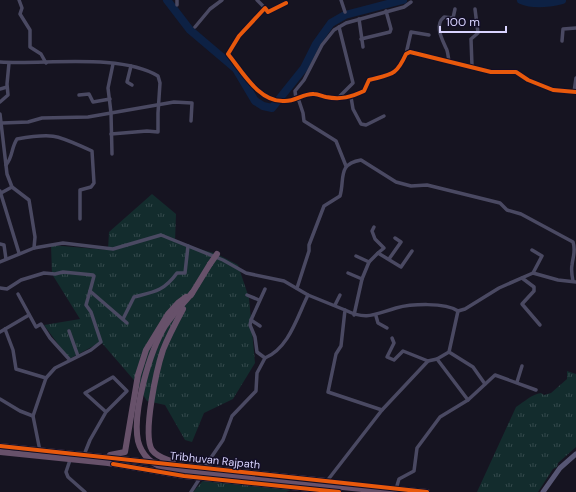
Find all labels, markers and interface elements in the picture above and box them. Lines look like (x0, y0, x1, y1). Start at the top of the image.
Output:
scale bar (440, 8, 506, 34)
text: 100 m (446, 14, 480, 30)
street label: Tribhuvan Rajpath (169, 448, 261, 472)

